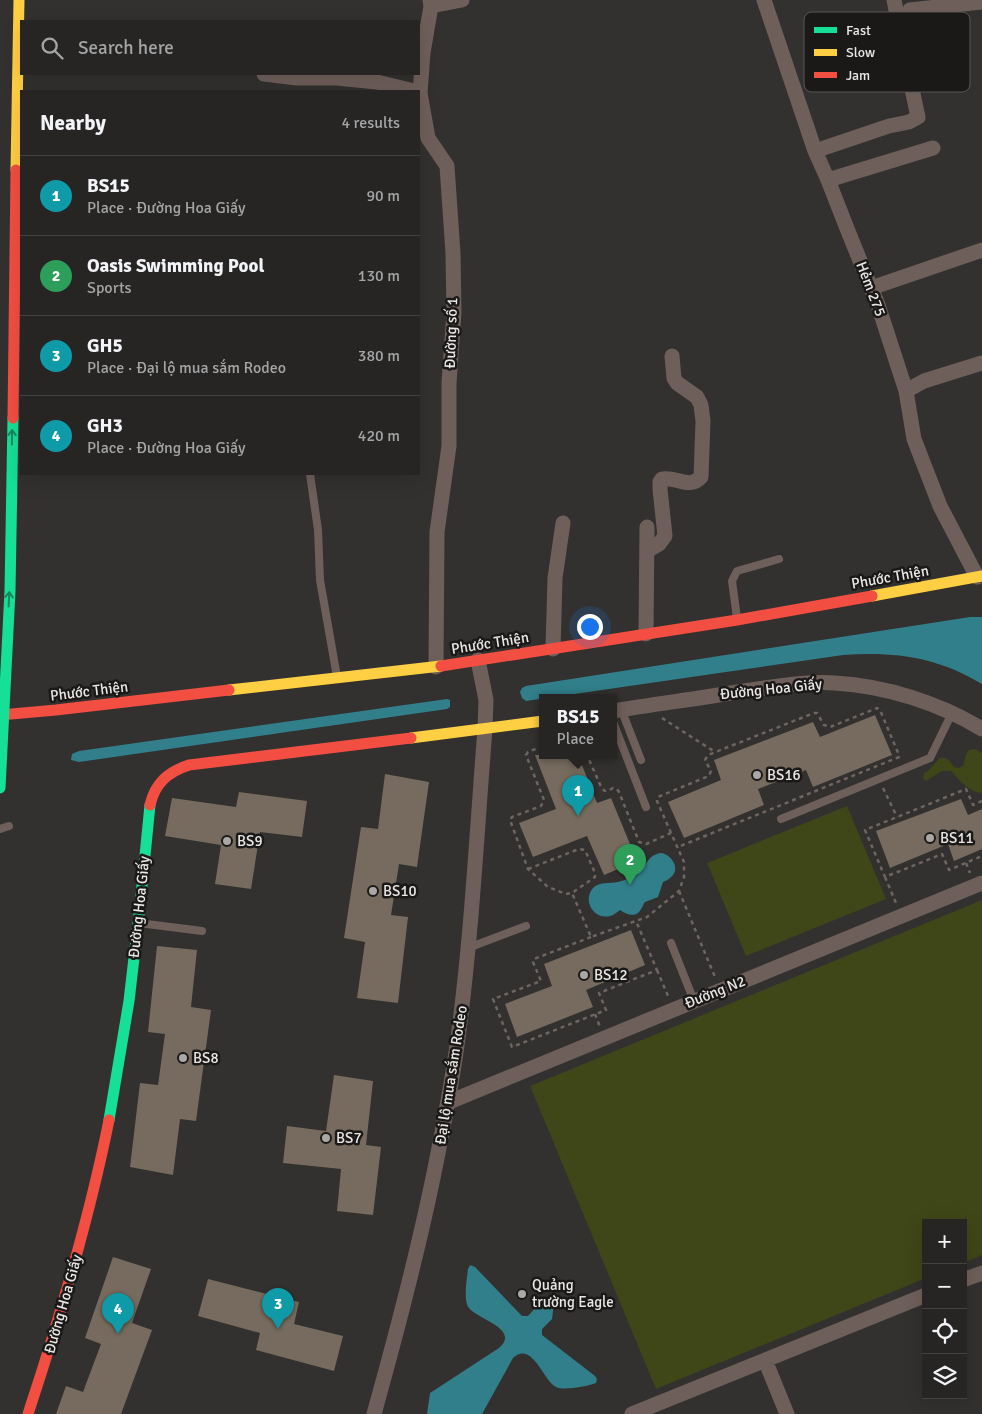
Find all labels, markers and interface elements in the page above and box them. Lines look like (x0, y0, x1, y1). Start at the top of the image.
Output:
legend (804, 12, 970, 92)
search box (20, 20, 420, 75)
text: Fast (846, 22, 871, 39)
icon: search (38, 34, 66, 62)
text: Search here (78, 36, 174, 60)
text: Slow (846, 44, 875, 61)
text: Jam (846, 67, 870, 84)
text: Nearby (40, 110, 106, 136)
text: 4 results (341, 113, 400, 133)
text: BS15 (87, 174, 130, 198)
text: 1 (52, 186, 60, 206)
text: 90 m (366, 186, 400, 206)
text: Place · Đường Hoa Giấy (87, 198, 245, 218)
text: Oasis Swimming Pool (87, 254, 264, 278)
street label: Hẻm 275 (852, 259, 890, 319)
text: 2 (52, 266, 60, 286)
text: 130 m (358, 266, 400, 286)
text: Sports (87, 278, 132, 298)
street label: Đường số 1 (441, 297, 461, 369)
text: GH5 (87, 334, 123, 358)
text: 3 (52, 346, 60, 366)
text: 380 m (358, 346, 400, 366)
text: Place · Đại lộ mua sắm Rodeo (87, 358, 286, 378)
text: GH3 (87, 414, 123, 438)
text: 4 (52, 426, 60, 446)
text: 420 m (358, 426, 400, 446)
one-way arrow (7, 429, 17, 445)
text: Place · Đường Hoa Giấy (87, 438, 245, 458)
street label: Phước Thiện (850, 561, 930, 593)
one-way arrow (5, 591, 14, 607)
your location (577, 614, 603, 640)
street label: Phước Thiện (450, 628, 530, 658)
street label: Đường Hoa Giấy (719, 675, 823, 703)
street label: Phước Thiện (49, 677, 129, 705)
popup (539, 694, 617, 759)
text: BS15 (557, 705, 599, 729)
text: Place (557, 729, 594, 749)
place label: BS16 (767, 766, 801, 784)
marker: BS16 (751, 769, 763, 781)
pin: 1 (562, 775, 594, 816)
place label: BS11 (940, 829, 974, 847)
place label: BS9 (237, 832, 263, 850)
marker: BS11 (924, 832, 936, 844)
marker: BS9 (221, 835, 233, 847)
pin: 2 (614, 844, 646, 885)
street label: Đường Hoa Giấy (125, 855, 153, 959)
place label: BS10 (383, 882, 417, 900)
marker: BS10 (367, 885, 379, 897)
place label: BS12 (594, 966, 628, 984)
marker: BS12 (578, 969, 590, 981)
street label: Đường N2 (682, 972, 748, 1012)
street label: Đại lộ mua sắm Rodeo (430, 1004, 471, 1146)
place label: BS8 (193, 1049, 219, 1067)
marker: BS8 (177, 1052, 189, 1064)
place label: BS7 (336, 1129, 362, 1147)
marker: BS7 (320, 1132, 332, 1144)
map controls (922, 1219, 967, 1399)
button: + (922, 1219, 967, 1264)
street label: Đường Hoa Giấy (40, 1252, 86, 1356)
button: − (922, 1264, 967, 1309)
place label: Quảng trường Eagle (532, 1276, 614, 1311)
pin: 3 (262, 1288, 294, 1329)
marker: Quảng trường Eagle (516, 1288, 528, 1300)
pin: 4 (102, 1293, 134, 1334)
button: locate (922, 1309, 967, 1354)
button: layers (922, 1354, 967, 1399)

